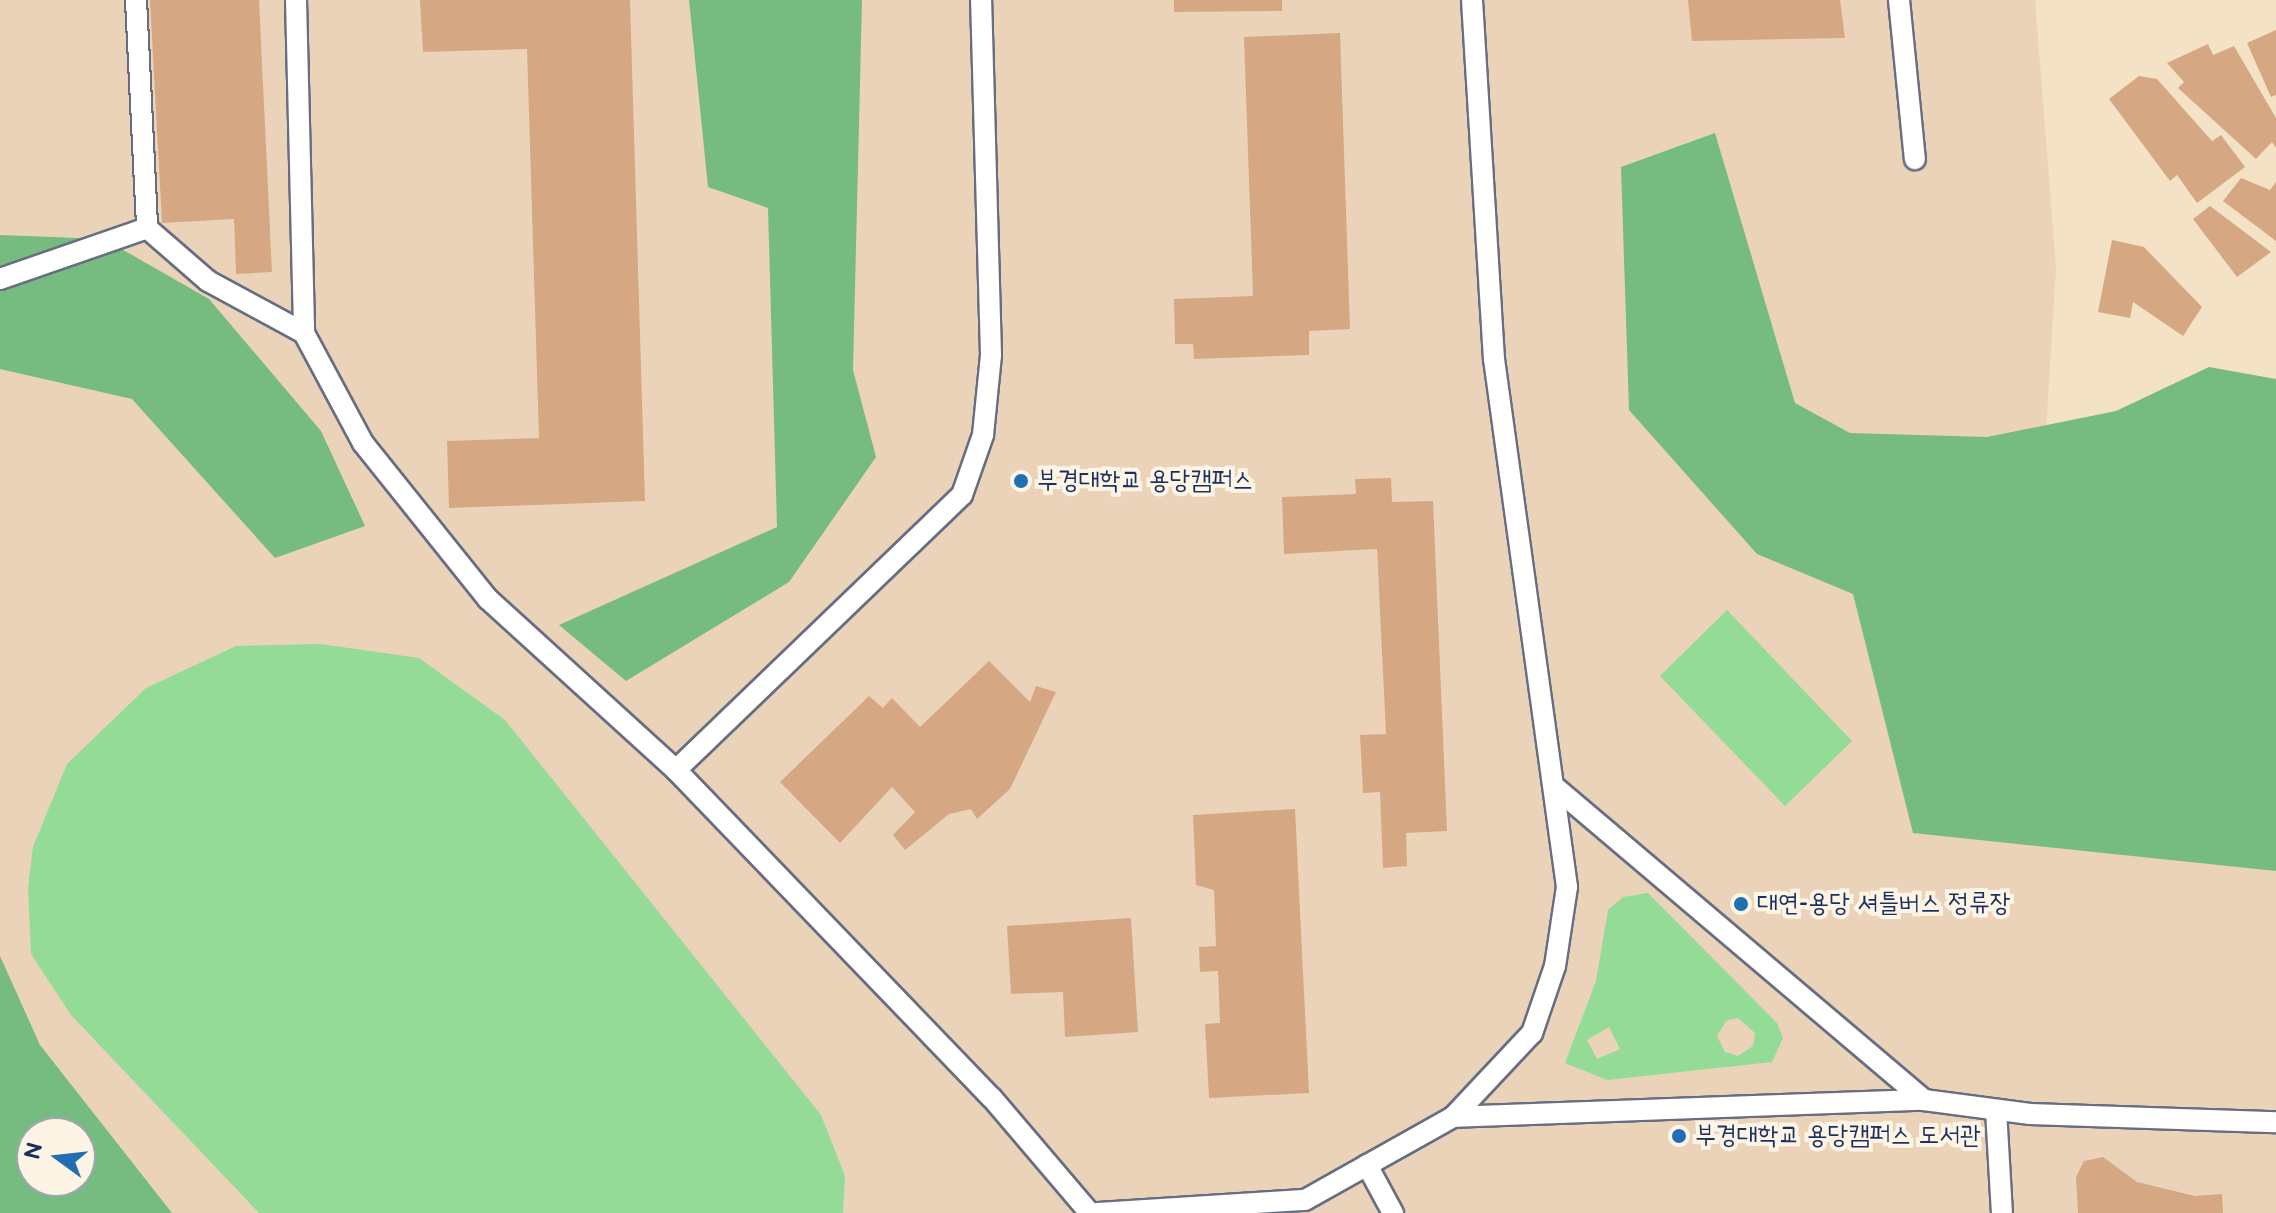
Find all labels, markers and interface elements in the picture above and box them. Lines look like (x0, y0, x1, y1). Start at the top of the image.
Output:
place label: 부경대학교 용당캠퍼스 (1037, 465, 1253, 497)
marker: 부경대학교 용당캠퍼스 (1012, 472, 1030, 490)
place label: 대연-용당 셔틀버스 정류장 (1757, 888, 2011, 920)
marker: 대연-용당 셔틀버스 정류장 (1732, 895, 1750, 913)
north arrow (16, 1117, 96, 1197)
place label: 부경대학교 용당캠퍼스 도서관 (1695, 1120, 1981, 1152)
marker: 부경대학교 용당캠퍼스 도서관 (1670, 1127, 1688, 1145)
text: N (19, 1140, 49, 1163)

